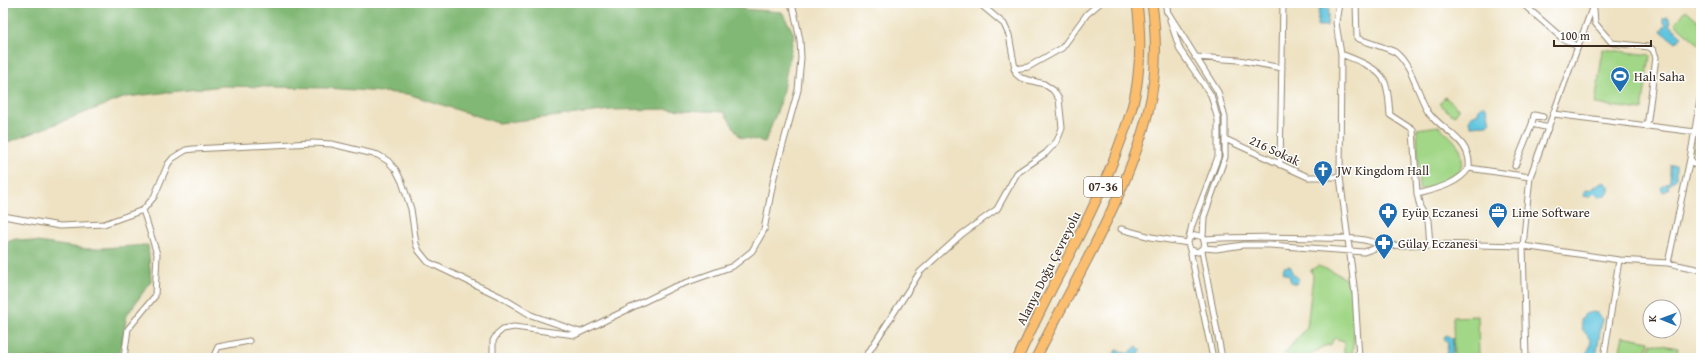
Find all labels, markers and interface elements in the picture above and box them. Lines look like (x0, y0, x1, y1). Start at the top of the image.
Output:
scale bar (1554, 22, 1651, 48)
text: 100 m (1560, 27, 1590, 44)
sports icon: Halı Saha (1609, 65, 1631, 93)
place label: Halı Saha (1634, 67, 1686, 86)
street label: 216 Sokak (1246, 130, 1304, 171)
church icon: JW Kingdom Hall (1312, 159, 1334, 187)
place label: JW Kingdom Hall (1335, 161, 1430, 180)
road number: 07-36 (1084, 177, 1122, 197)
pharmacy icon: Eyüp Eczanesi (1377, 201, 1399, 229)
office icon: Lime Software (1487, 201, 1509, 229)
place label: Eyüp Eczanesi (1402, 203, 1479, 222)
place label: Lime Software (1512, 203, 1590, 222)
street label: Alanya Doğu Çevreyolu (1011, 208, 1085, 328)
pharmacy icon: Gülay Eczanesi (1373, 232, 1395, 260)
place label: Gülay Eczanesi (1398, 234, 1479, 253)
north arrow (1642, 299, 1682, 339)
text: K (1644, 315, 1660, 322)

